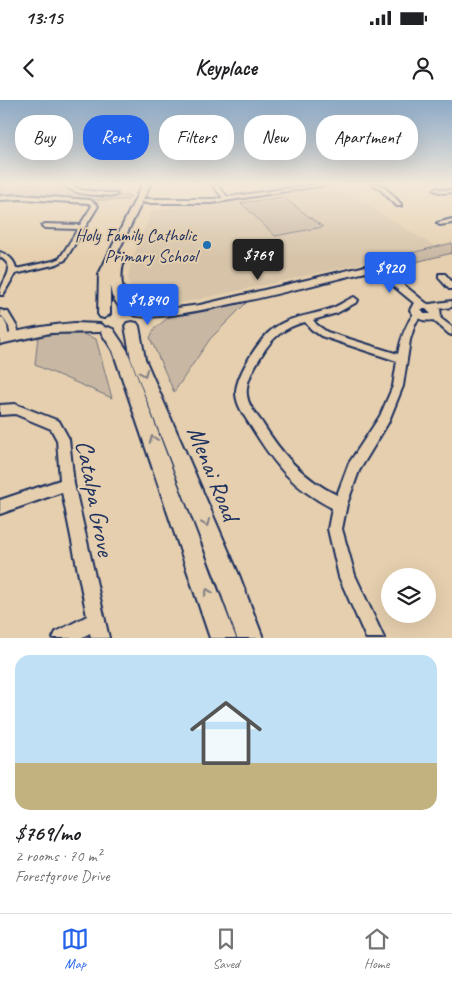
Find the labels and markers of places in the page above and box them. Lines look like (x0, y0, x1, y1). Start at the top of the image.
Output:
place label: Holy Family Catholic Primary School (75, 224, 200, 267)
pin: $769 (228, 238, 288, 281)
marker: Holy Family Catholic Primary School (201, 239, 213, 251)
pin: $920 (360, 252, 420, 294)
pin: $1,840 (107, 284, 189, 326)

